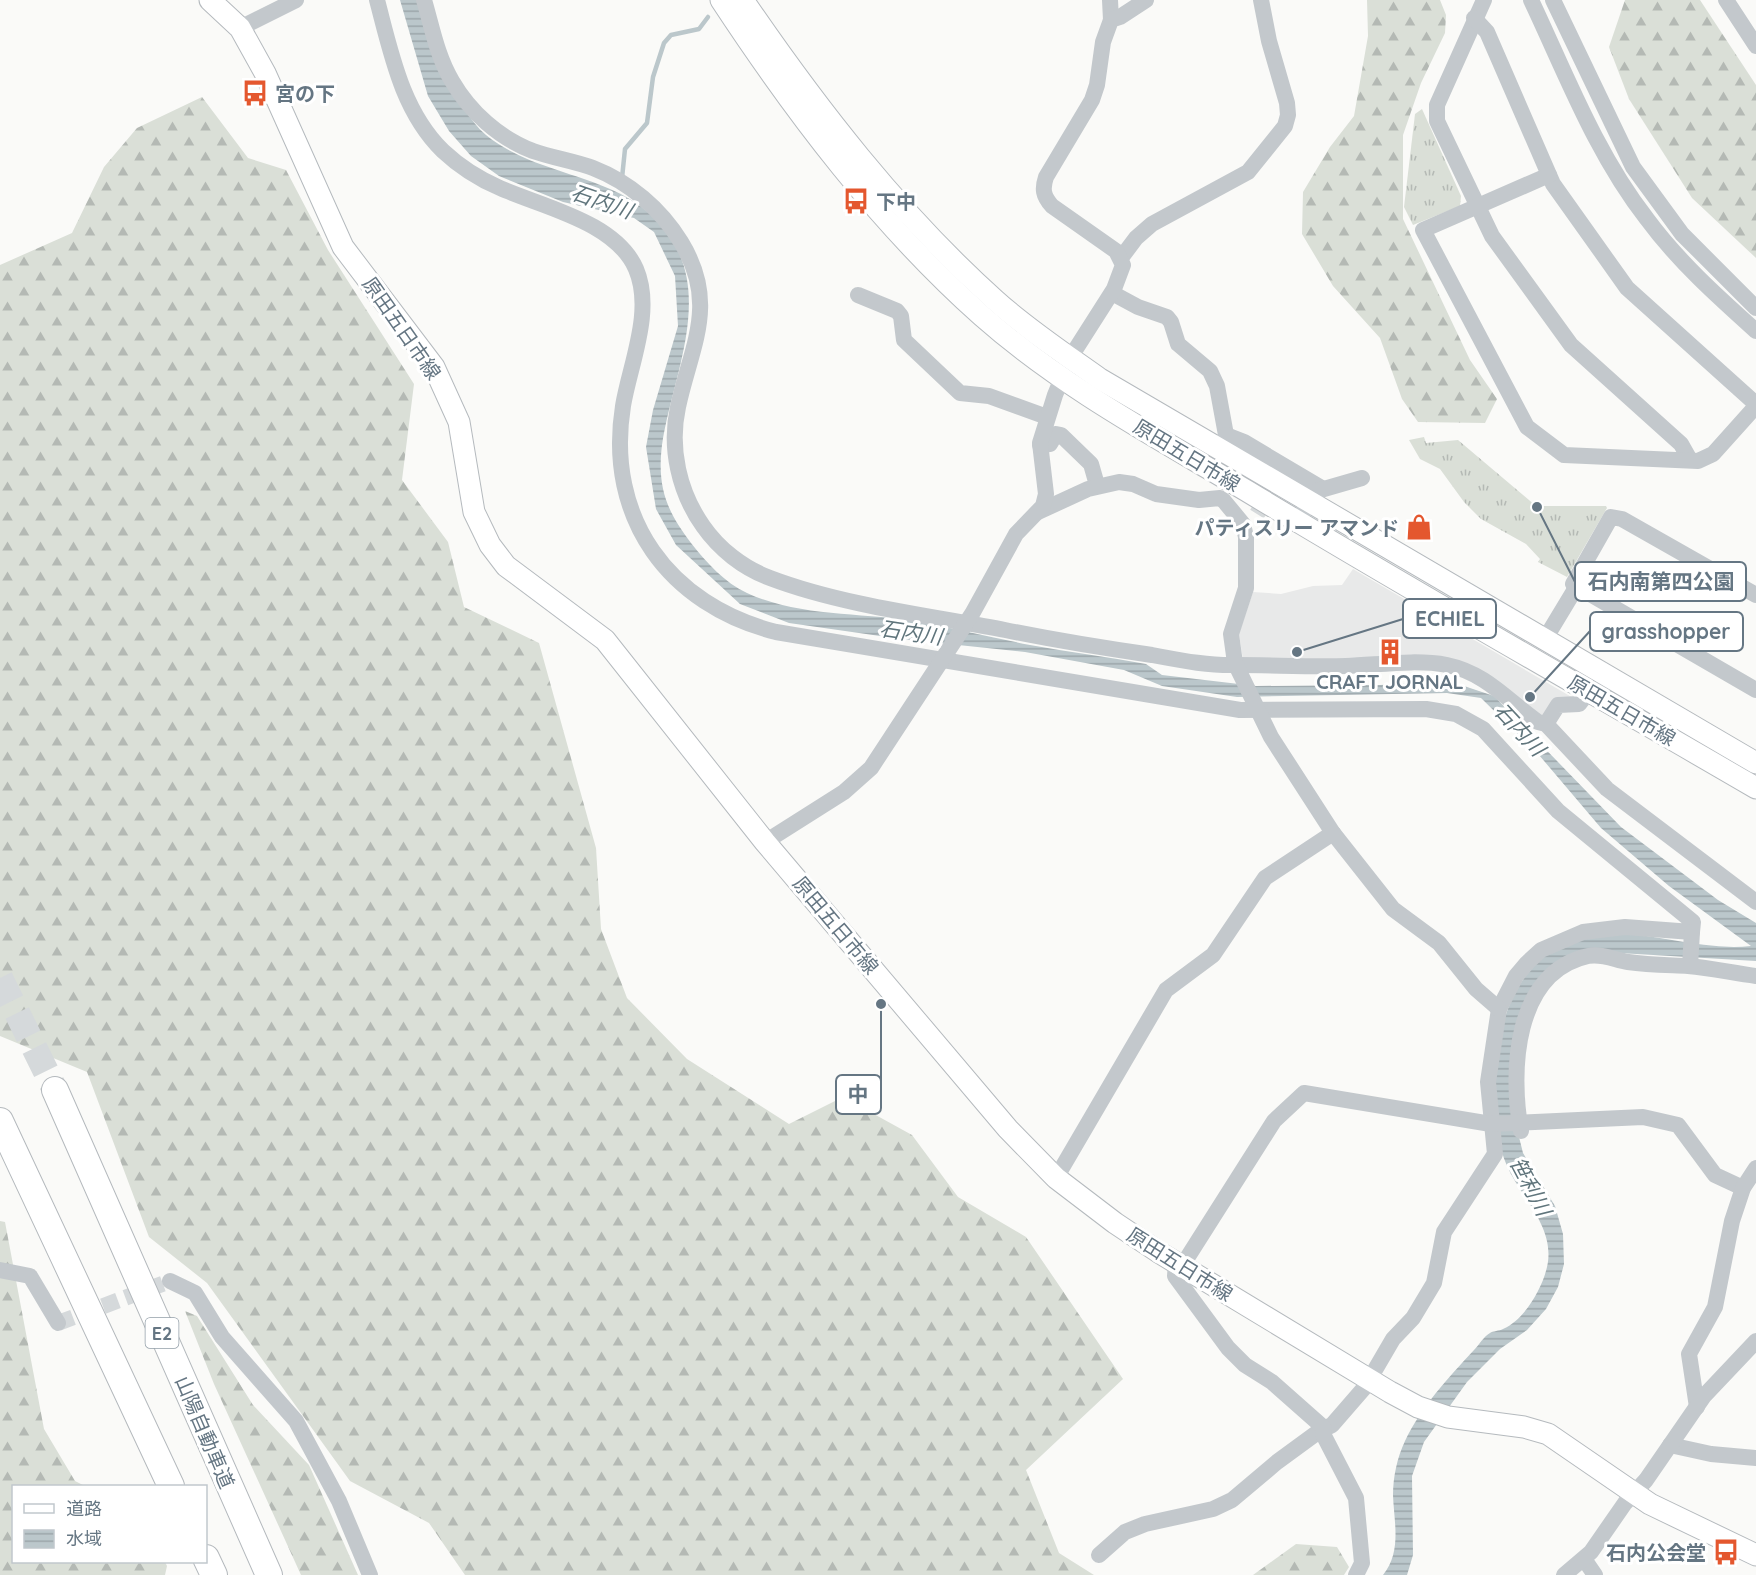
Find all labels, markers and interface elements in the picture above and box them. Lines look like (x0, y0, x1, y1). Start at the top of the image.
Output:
bus stop icon: 宮の下 (240, 78, 270, 108)
place label: 宮の下 (275, 81, 335, 106)
water label: 石内川 (568, 178, 638, 224)
bus stop icon: 下中 (841, 186, 871, 216)
place label: 下中 (876, 189, 916, 214)
street label: 原田五日市線 (357, 272, 447, 384)
street label: 原田五日市線 (1129, 413, 1245, 497)
shop icon: パティスリー アマンド (1404, 512, 1434, 542)
place label: パティスリー アマンド (1195, 515, 1399, 540)
callout: 石内南第四公園 (1575, 562, 1746, 601)
text: 石内南第四公園 (1588, 568, 1735, 594)
callout: ECHIEL (1403, 599, 1496, 638)
text: ECHIEL (1415, 605, 1485, 631)
callout: grasshopper (1590, 612, 1743, 651)
water label: 石内川 (878, 615, 946, 650)
text: grasshopper (1602, 618, 1730, 644)
building icon: CRAFT JORNAL (1375, 637, 1405, 667)
place label: CRAFT JORNAL (1316, 669, 1464, 694)
street label: 原田五日市線 (1564, 669, 1680, 751)
water label: 石内川 (1489, 697, 1552, 762)
street label: 原田五日市線 (788, 871, 884, 979)
callout: 中 (836, 1075, 881, 1114)
text: 中 (848, 1081, 869, 1107)
water label: 笹利川 (1505, 1152, 1558, 1222)
street label: 原田五日市線 (1122, 1222, 1238, 1306)
road number: E2 (146, 1318, 178, 1348)
street label: 山陽自動車道 (170, 1372, 240, 1492)
legend (12, 1485, 207, 1563)
text: 道路 (66, 1497, 102, 1520)
text: 水域 (66, 1527, 102, 1550)
bus stop icon: 石内公会堂 (1711, 1537, 1741, 1567)
place label: 石内公会堂 (1606, 1540, 1706, 1565)

